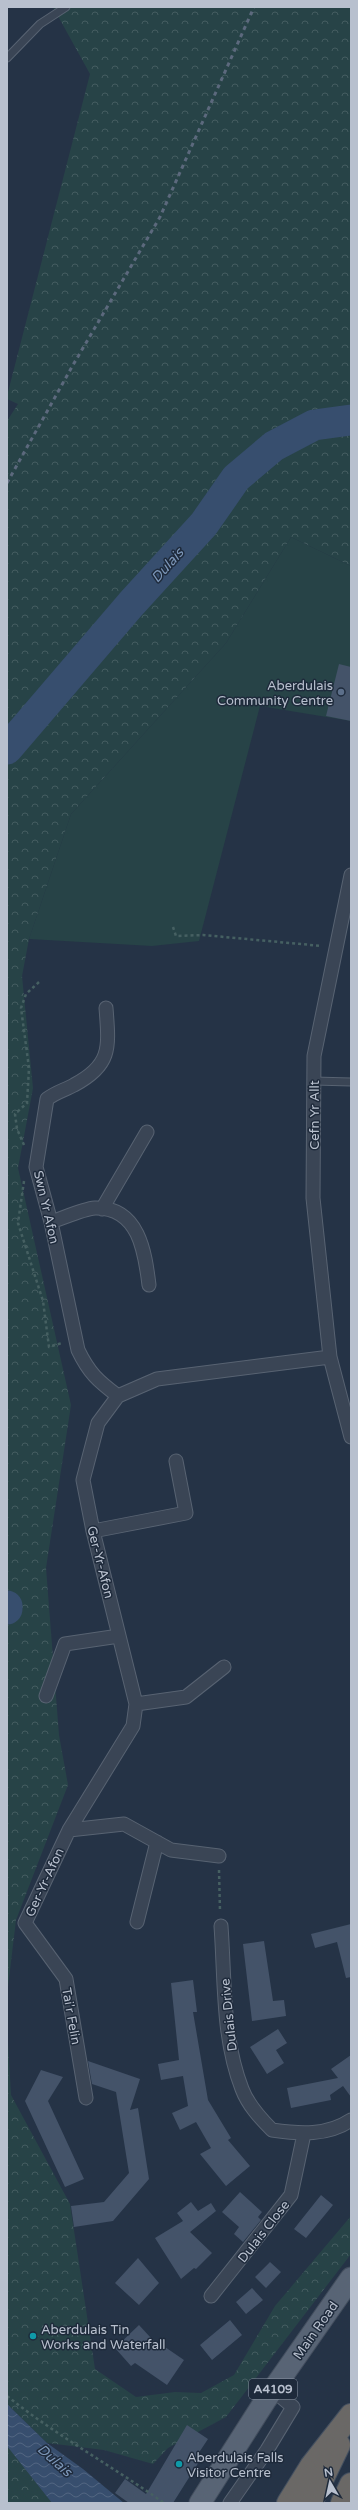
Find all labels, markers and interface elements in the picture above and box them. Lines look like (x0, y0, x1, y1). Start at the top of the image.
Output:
water label: Dulais (148, 544, 188, 586)
place label: Aberdulais Community Centre (217, 678, 333, 709)
marker: Aberdulais Community Centre (336, 687, 346, 697)
street label: Cefn Yr Allt (307, 1080, 323, 1150)
street label: Swn Yr Afon (30, 1169, 62, 1245)
street label: Ger-Yr-Afon (83, 1524, 117, 1600)
street label: Ger-Yr-Afon (22, 1846, 68, 1919)
street label: Dulais Drive (217, 1978, 241, 2052)
street label: Tai'r Felin (58, 1986, 84, 2046)
street label: Dulais Close (234, 2197, 293, 2266)
street label: Main Road (290, 2299, 342, 2363)
place label: Aberdulais Tin Works and Waterfall (41, 2322, 165, 2353)
marker: Aberdulais Tin Works and Waterfall (28, 2331, 38, 2341)
road number: A4109 (249, 2379, 297, 2399)
water label: Dulais (34, 2441, 76, 2481)
place label: Aberdulais Falls Visitor Centre (187, 2450, 283, 2481)
marker: Aberdulais Falls Visitor Centre (174, 2459, 184, 2469)
north arrow (310, 2462, 350, 2502)
text: N (323, 2466, 334, 2480)

